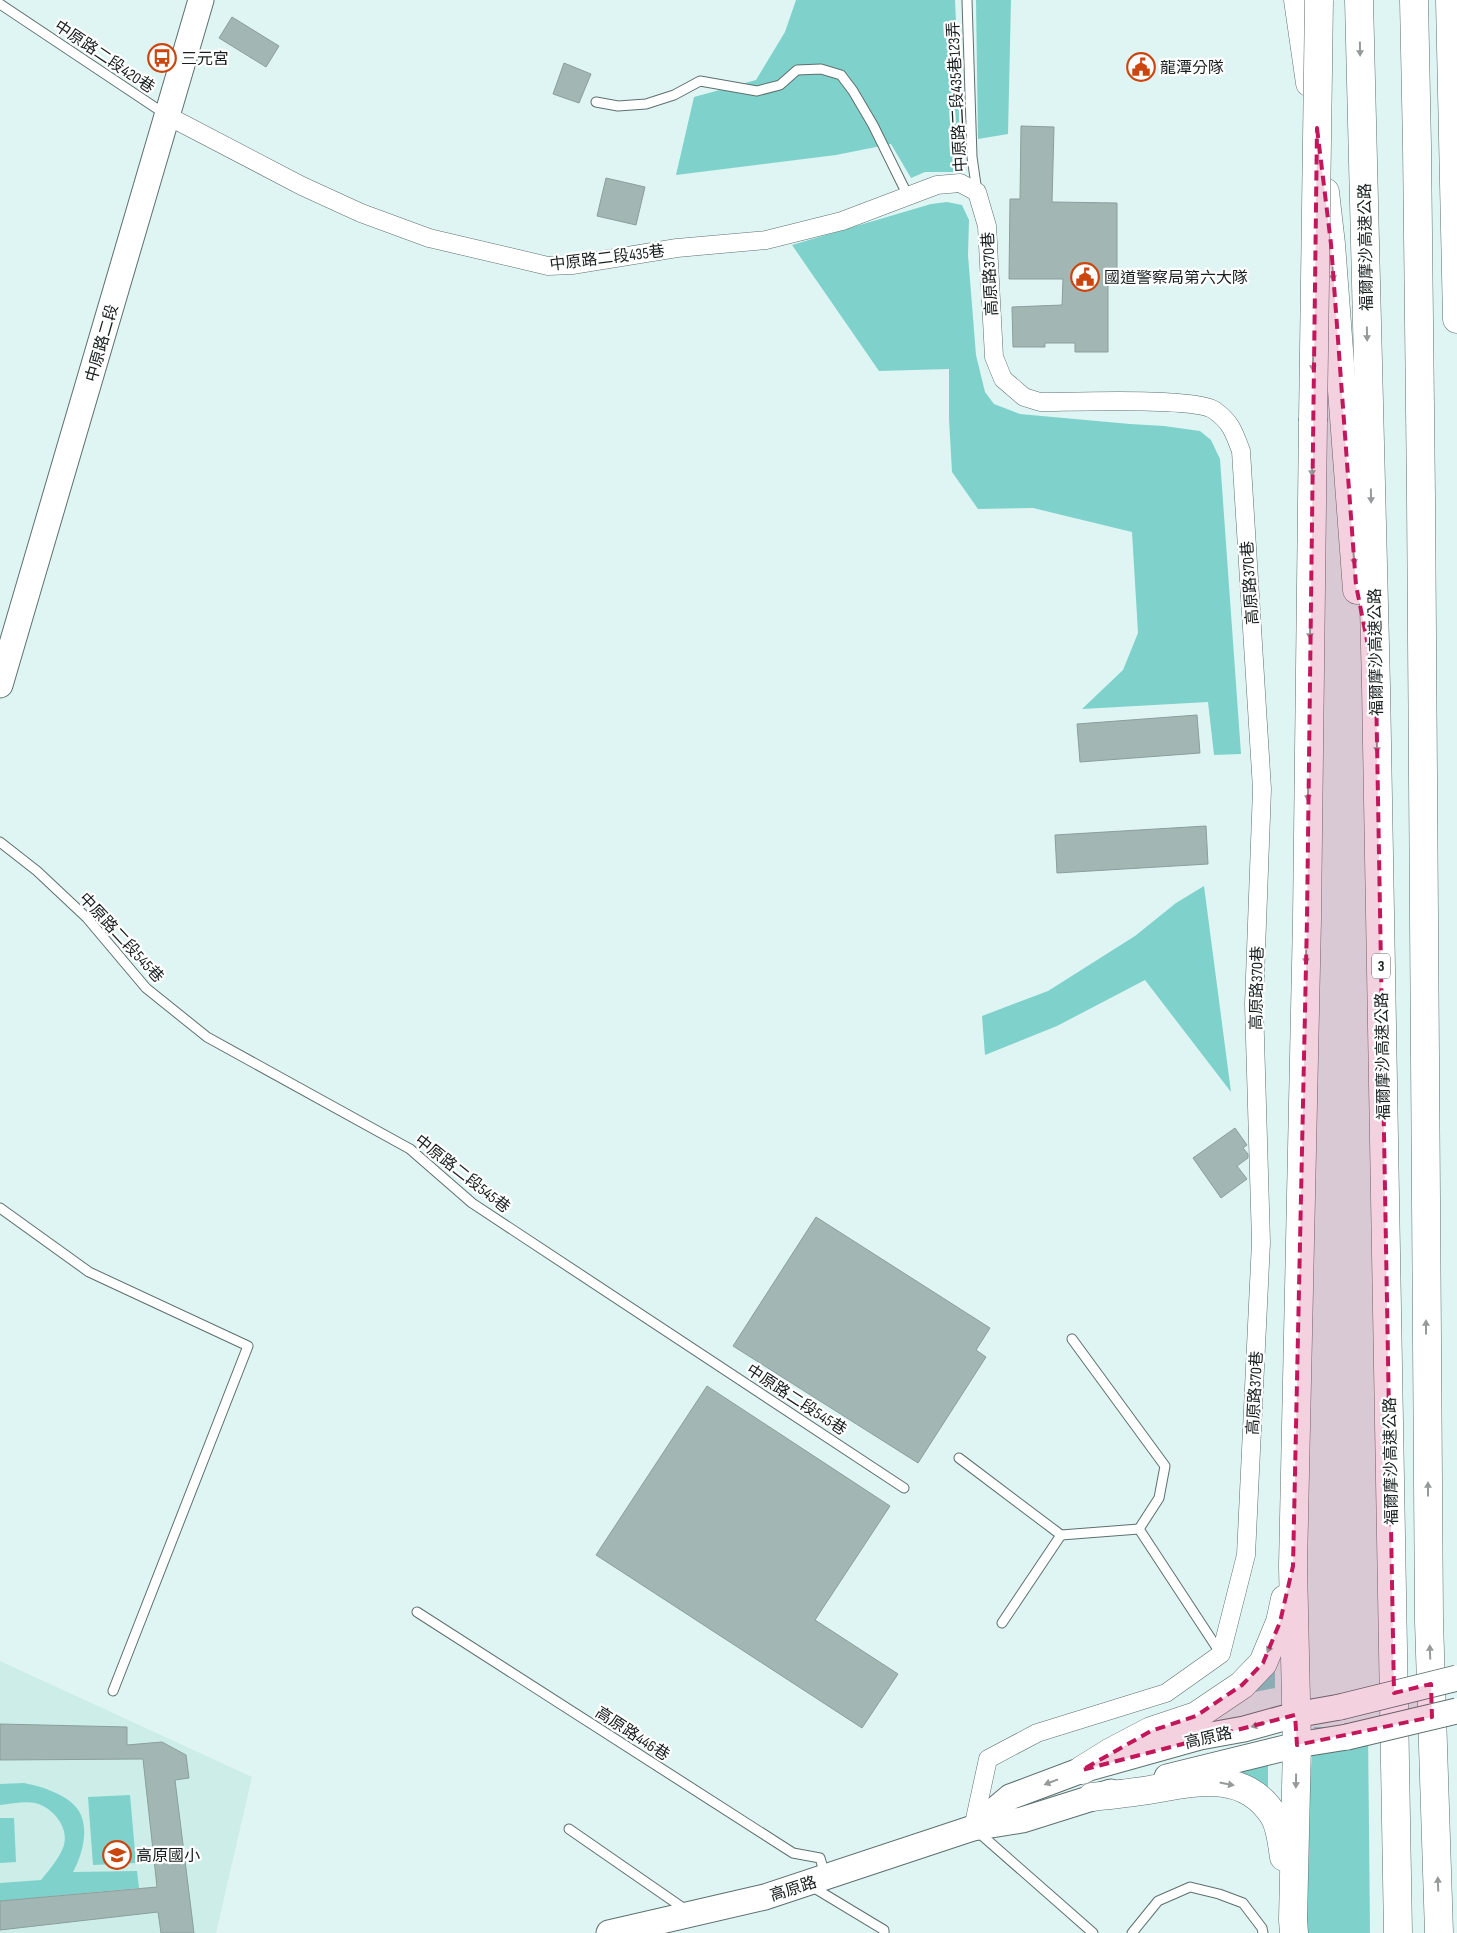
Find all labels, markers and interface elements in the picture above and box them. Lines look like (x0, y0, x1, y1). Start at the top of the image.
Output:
street label: 中原路二段420巷 (51, 17, 158, 98)
street label: 中原路二段435巷123弄 (944, 21, 971, 173)
one-way arrow (1356, 41, 1364, 57)
bus stop icon: 三元宮 (147, 43, 177, 73)
place label: 三元宮 (181, 50, 229, 69)
public building icon: 龍潭分隊 (1126, 52, 1156, 82)
place label: 龍潭分隊 (1160, 59, 1224, 78)
street label: 福爾摩沙高速公路 (1356, 183, 1377, 311)
street label: 高原路370巷 (979, 231, 1002, 316)
street label: 中原路二段435巷 (549, 242, 666, 275)
public building icon: 國道警察局第六大隊 (1070, 262, 1100, 292)
one-way arrow (1330, 266, 1338, 282)
place label: 國道警察局第六大隊 (1104, 269, 1248, 288)
street label: 中原路二段 (82, 302, 123, 384)
one-way arrow (1363, 326, 1371, 342)
one-way arrow (1309, 356, 1317, 372)
one-way arrow (1308, 462, 1316, 478)
one-way arrow (1367, 488, 1375, 504)
street label: 高原路370巷 (1238, 540, 1263, 626)
one-way arrow (1350, 550, 1358, 566)
street label: 福爾摩沙高速公路 (1366, 588, 1387, 716)
one-way arrow (1306, 624, 1314, 640)
one-way arrow (1373, 738, 1381, 754)
one-way arrow (1304, 787, 1312, 803)
street label: 中原路二段545巷 (75, 889, 167, 987)
street label: 高原路370巷 (1247, 946, 1268, 1030)
one-way arrow (1302, 949, 1310, 965)
road number: 3 (1372, 954, 1390, 978)
street label: 福爾摩沙高速公路 (1373, 992, 1394, 1120)
street label: 中原路二段545巷 (411, 1131, 513, 1217)
one-way arrow (1422, 1319, 1430, 1335)
street label: 高原路370巷 (1244, 1351, 1267, 1436)
street label: 中原路二段545巷 (743, 1361, 850, 1440)
street label: 福爾摩沙高速公路 (1381, 1397, 1402, 1525)
one-way arrow (1424, 1481, 1432, 1497)
one-way arrow (1265, 1639, 1273, 1653)
one-way arrow (1425, 1644, 1433, 1660)
street label: 高原路446巷 (592, 1703, 673, 1765)
one-way arrow (1251, 1721, 1266, 1729)
street label: 高原路 (1183, 1724, 1234, 1753)
one-way arrow (1292, 1773, 1300, 1789)
one-way arrow (1044, 1779, 1059, 1786)
one-way arrow (1219, 1780, 1235, 1788)
school or university icon: 高原國小 (102, 1840, 132, 1870)
place label: 高原國小 (136, 1847, 200, 1866)
street label: 高原路 (768, 1873, 819, 1906)
one-way arrow (1433, 1876, 1441, 1892)

